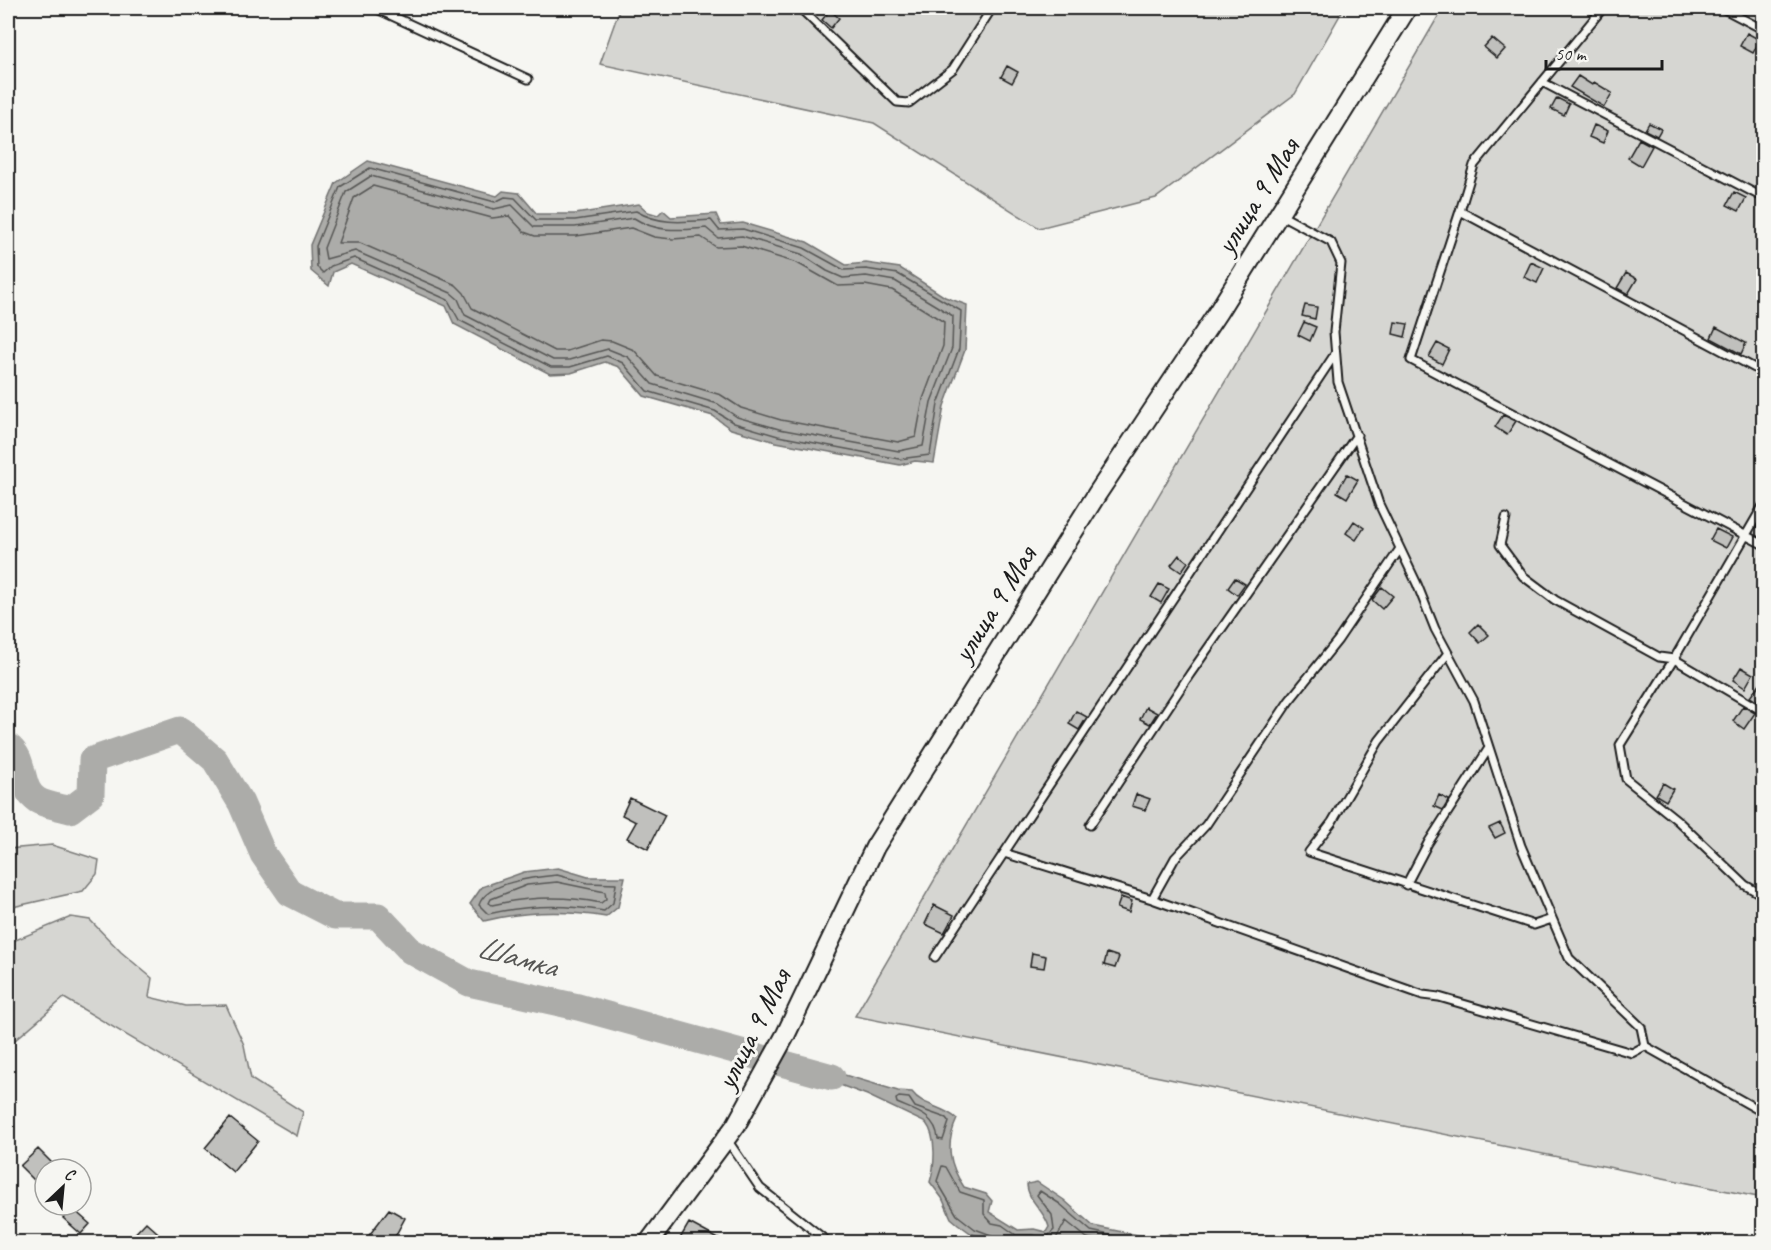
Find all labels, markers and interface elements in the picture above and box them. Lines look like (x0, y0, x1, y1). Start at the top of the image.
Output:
scale bar (1546, 33, 1662, 71)
text: 50 m (1555, 43, 1588, 65)
street label: улица 9 Мая (1205, 129, 1309, 263)
street label: улица 9 Мая (942, 537, 1046, 671)
water label: Шамка (472, 926, 564, 988)
street label: улица 9 Мая (706, 960, 801, 1097)
north arrow (33, 1157, 93, 1217)
text: С (61, 1164, 79, 1186)

